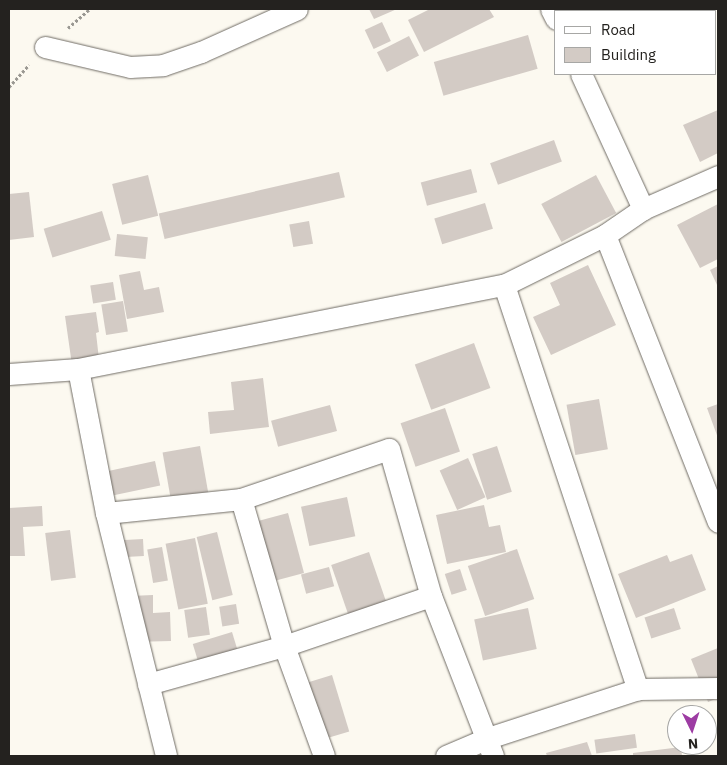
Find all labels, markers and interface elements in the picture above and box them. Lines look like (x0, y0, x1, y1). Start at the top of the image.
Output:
legend (554, 10, 717, 75)
text: Road (601, 20, 636, 39)
text: Building (601, 45, 656, 64)
north arrow (667, 705, 717, 755)
text: N (687, 735, 699, 753)

